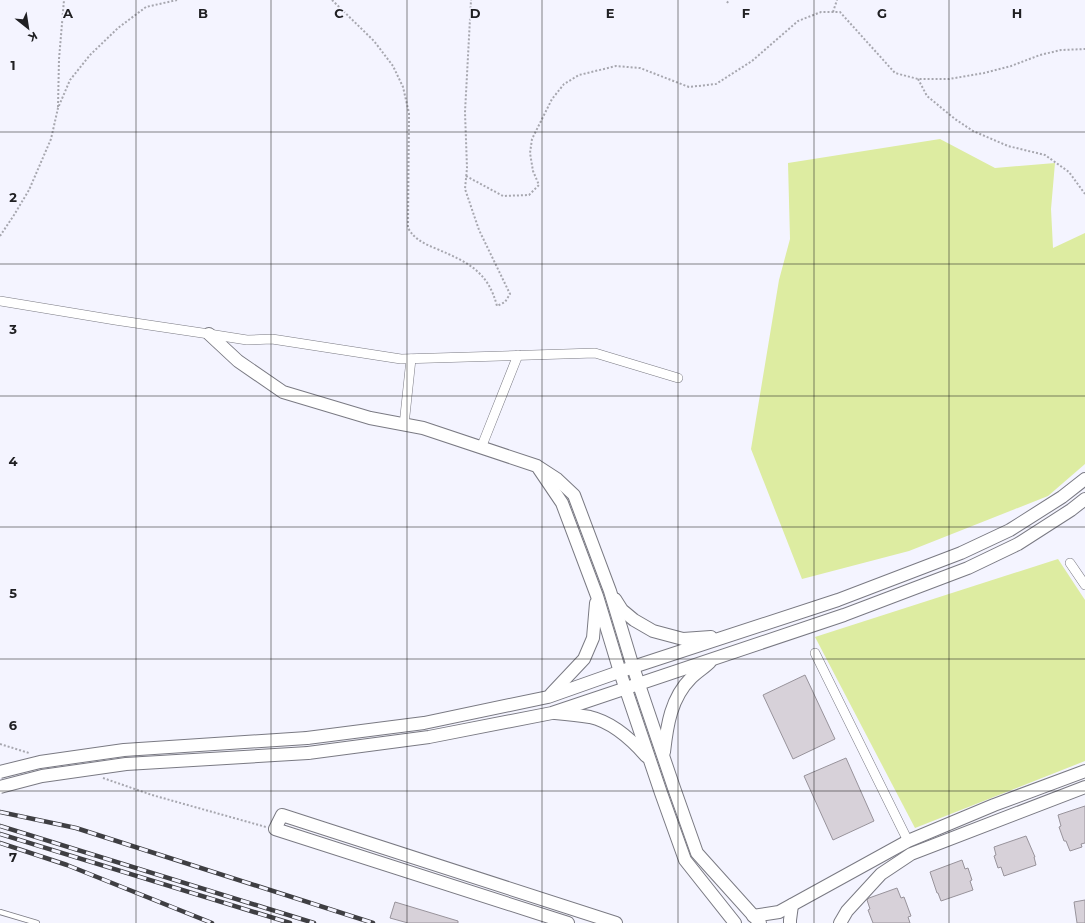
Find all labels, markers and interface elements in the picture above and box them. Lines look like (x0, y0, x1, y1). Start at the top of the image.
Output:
text: A (62, 5, 74, 21)
text: B (198, 5, 208, 21)
text: C (334, 5, 344, 21)
text: D (470, 5, 481, 21)
text: E (606, 5, 615, 21)
text: F (742, 5, 750, 21)
text: G (877, 5, 887, 21)
text: H (1012, 5, 1022, 21)
north arrow (8, 8, 48, 48)
text: K (25, 29, 40, 45)
text: 1 (10, 57, 16, 73)
text: 2 (9, 189, 17, 205)
text: 3 (8, 321, 17, 337)
text: 4 (9, 453, 18, 469)
text: 5 (9, 585, 17, 601)
text: 6 (9, 717, 18, 733)
text: 7 (9, 849, 17, 865)

